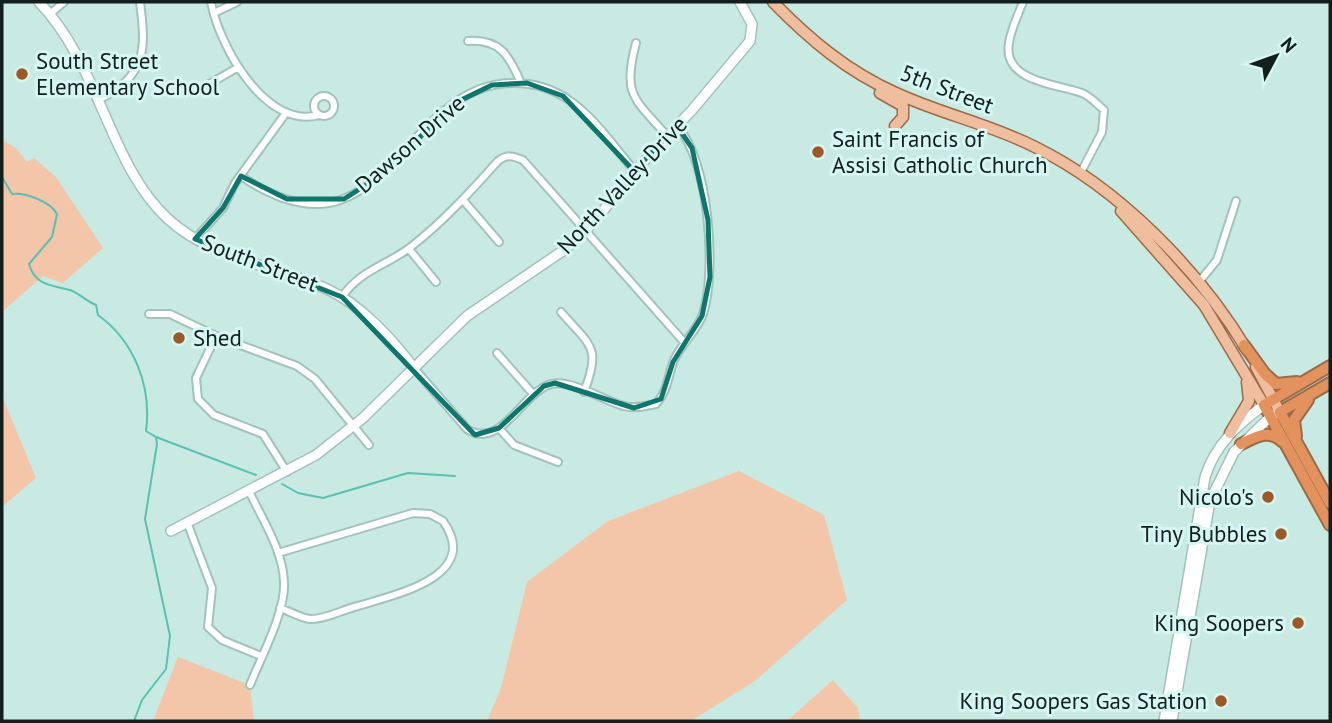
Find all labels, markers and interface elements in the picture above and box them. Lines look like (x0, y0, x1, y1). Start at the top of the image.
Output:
north arrow (1241, 21, 1311, 91)
text: N (1276, 32, 1302, 57)
place label: South Street Elementary School (36, 46, 220, 101)
street label: 5th Street (896, 57, 998, 120)
marker: South Street Elementary School (14, 66, 30, 82)
street label: Dawson Drive (349, 88, 470, 199)
street label: North Valley Drive (550, 110, 693, 260)
place label: Saint Francis of Assisi Catholic Church (832, 124, 1048, 179)
marker: Saint Francis of Assisi Catholic Church (810, 144, 826, 160)
street label: South Street (198, 227, 323, 298)
place label: Shed (193, 323, 242, 352)
marker: Shed (171, 330, 187, 346)
place label: Nicolo's (1179, 482, 1254, 511)
marker: Nicolo's (1260, 489, 1276, 505)
place label: Tiny Bubbles (1141, 519, 1267, 548)
marker: Tiny Bubbles (1273, 526, 1289, 542)
place label: King Soopers (1154, 608, 1284, 637)
marker: King Soopers (1290, 615, 1306, 631)
place label: King Soopers Gas Station (959, 686, 1207, 715)
marker: King Soopers Gas Station (1213, 693, 1229, 709)

